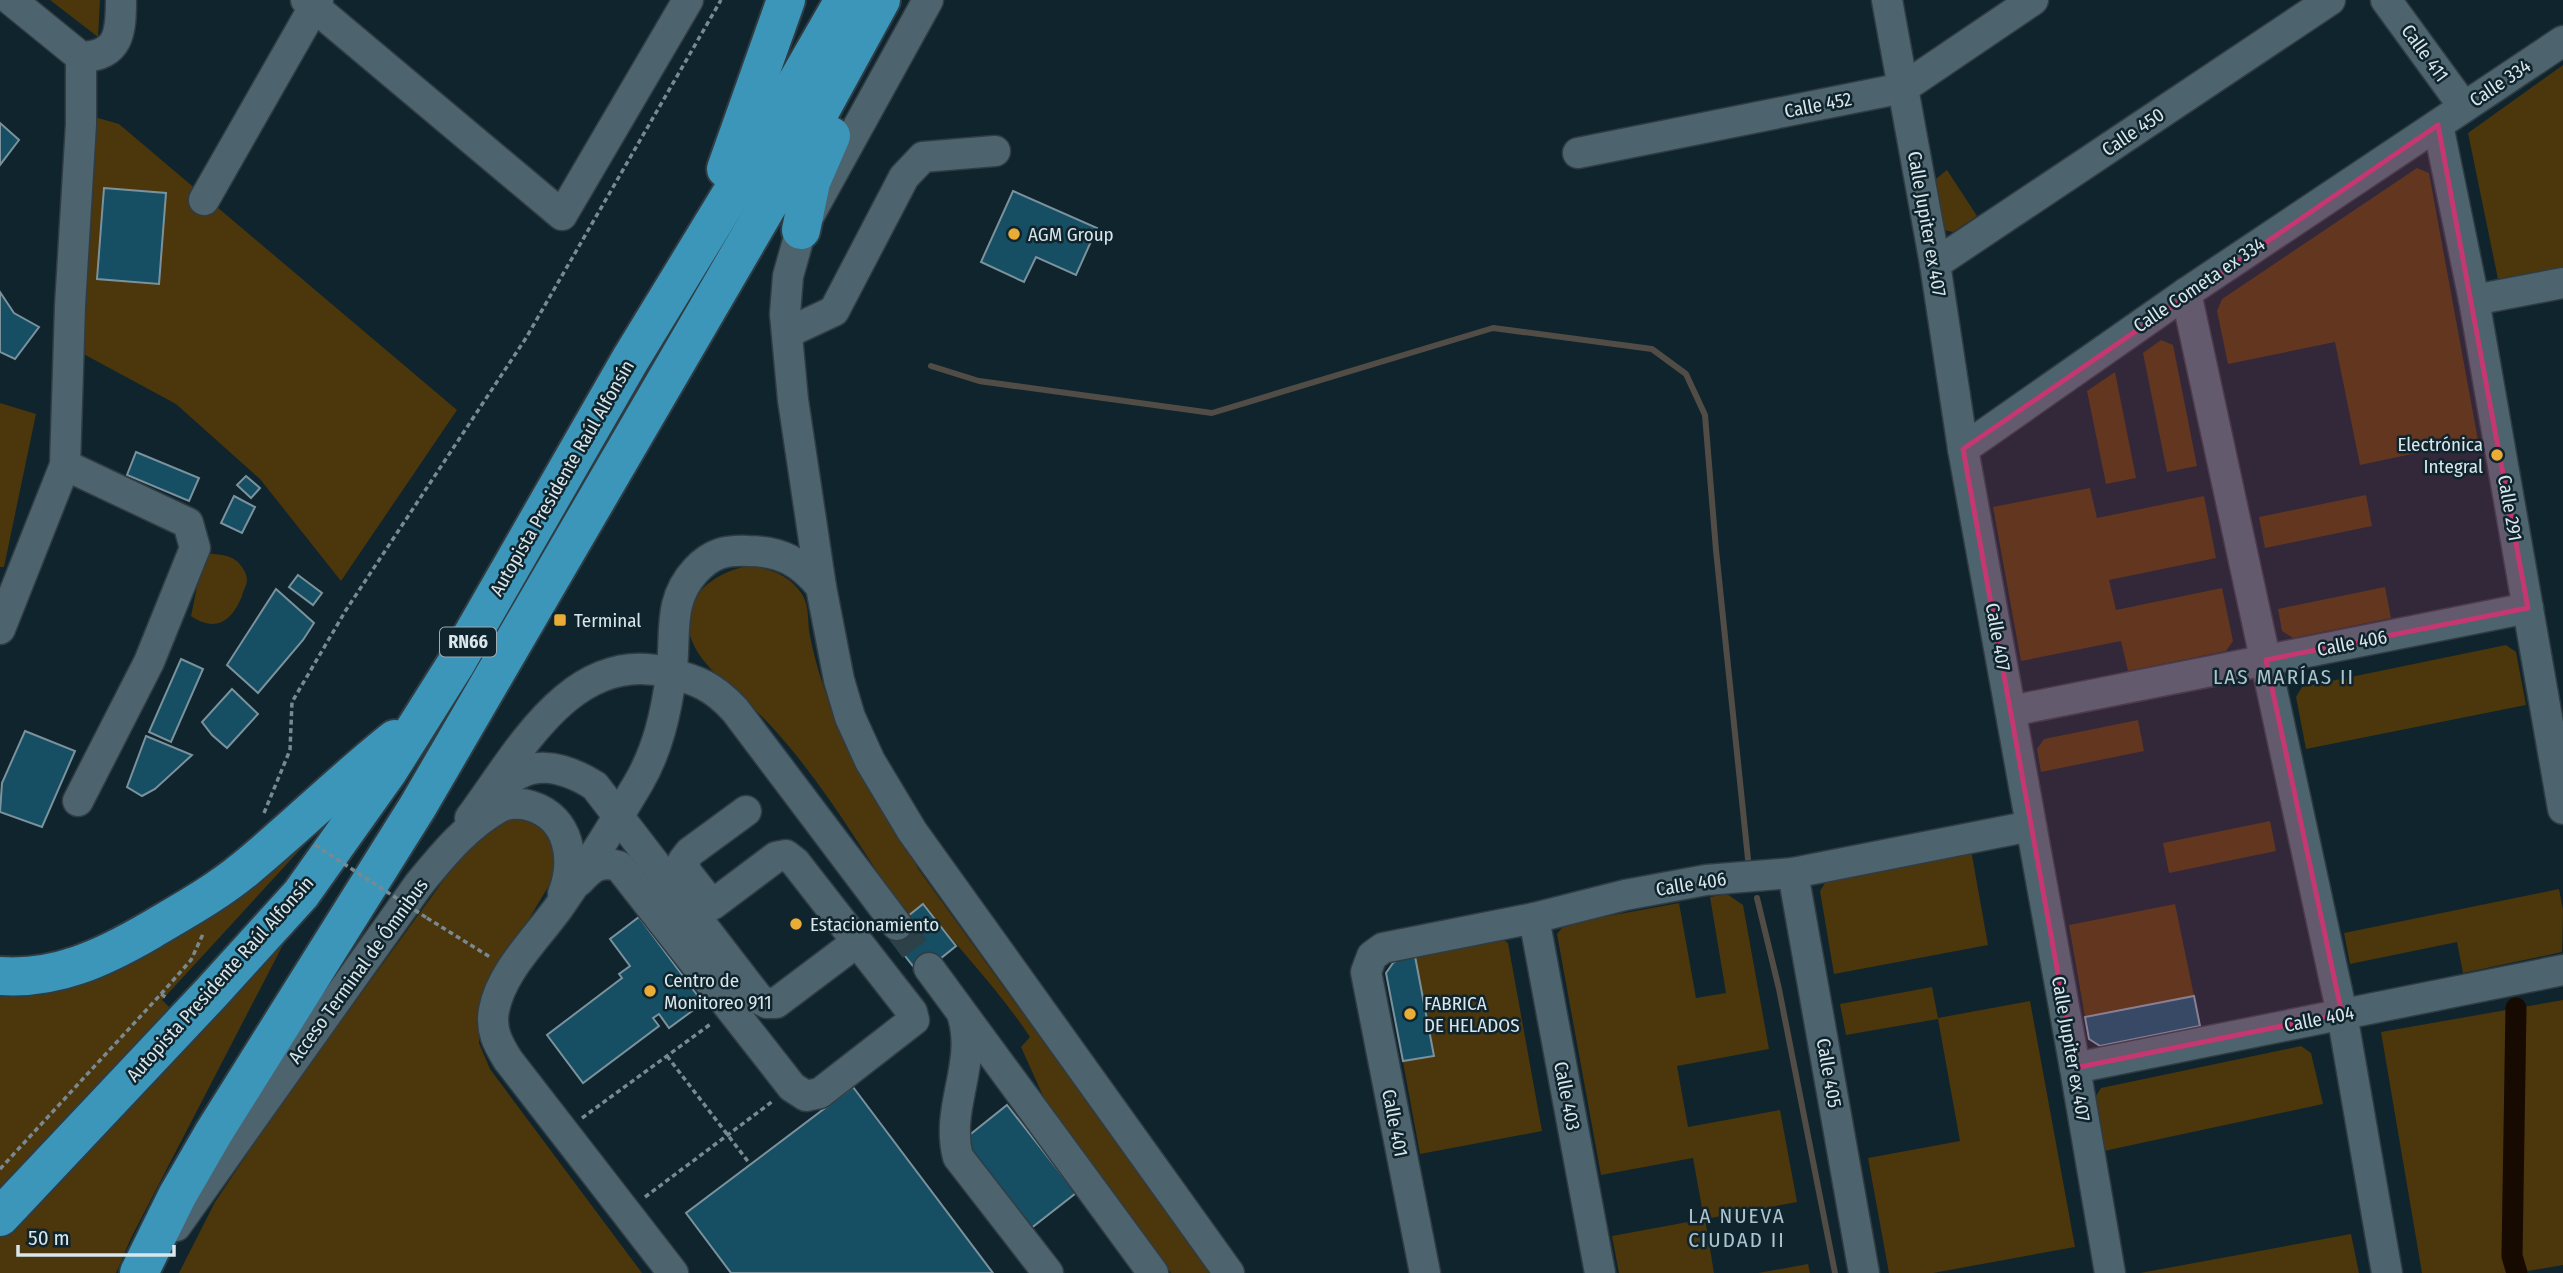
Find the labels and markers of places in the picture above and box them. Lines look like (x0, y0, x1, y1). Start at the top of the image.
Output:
place label: AGM Group (1028, 223, 1114, 246)
marker: AGM Group (1006, 226, 1022, 242)
place label: Electrónica Integral (2397, 433, 2483, 478)
marker: Electrónica Integral (2489, 447, 2505, 463)
place label: Terminal (574, 609, 641, 632)
marker: Terminal (552, 612, 568, 628)
place label: Estacionamiento (810, 913, 939, 936)
marker: Estacionamiento (788, 916, 804, 932)
place label: Centro de Monitoreo 911 (664, 969, 772, 1014)
marker: Centro de Monitoreo 911 (642, 983, 658, 999)
place label: FABRICA DE HELADOS (1424, 992, 1520, 1037)
marker: FABRICA DE HELADOS (1402, 1006, 1418, 1022)

